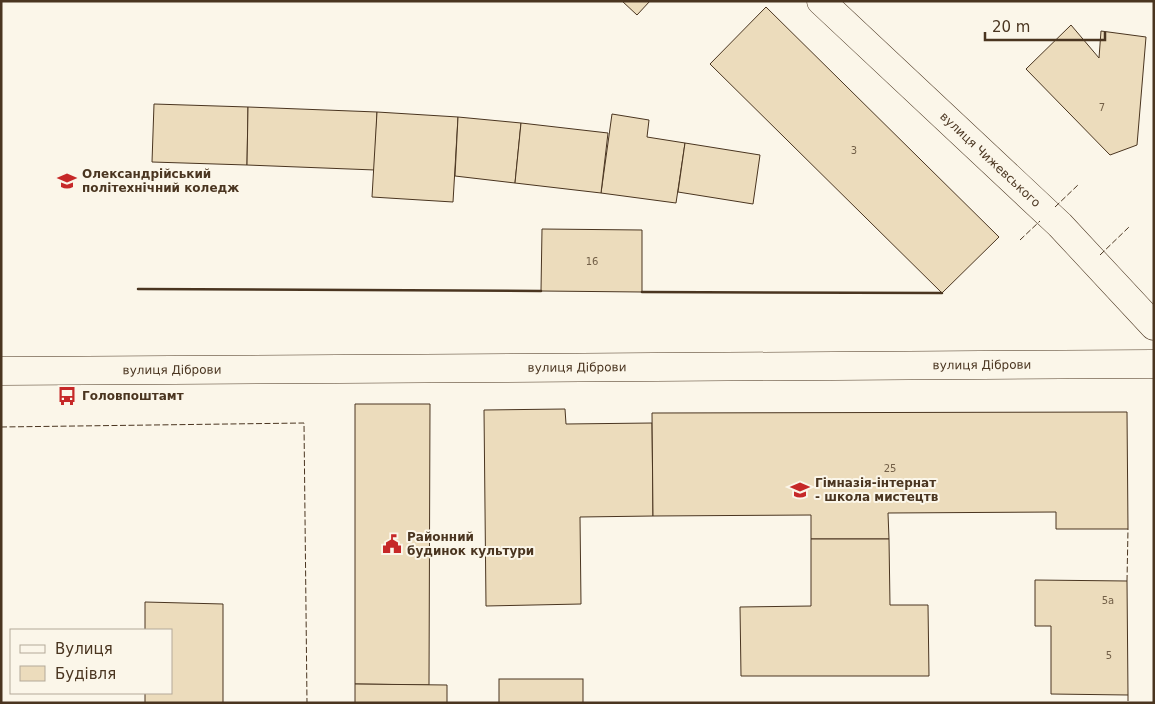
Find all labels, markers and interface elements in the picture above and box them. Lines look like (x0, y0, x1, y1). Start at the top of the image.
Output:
scale bar (985, 10, 1105, 42)
text: 20 m (992, 18, 1030, 36)
house number: 7 (1099, 102, 1105, 113)
street label: вулиця Чижевського (937, 109, 1043, 210)
house number: 3 (851, 145, 857, 156)
place label: Олександрійський політехнічний коледж (82, 167, 239, 195)
school or university icon: Олександрійський політехнічний коледж (56, 170, 78, 192)
house number: 16 (586, 256, 598, 267)
street label: вулиця Діброви (933, 358, 1031, 372)
street label: вулиця Діброви (528, 360, 626, 375)
street label: вулиця Діброви (123, 363, 221, 377)
bus stop icon: Головпоштамт (56, 385, 78, 407)
place label: Головпоштамт (82, 389, 184, 403)
house number: 25 (884, 463, 896, 474)
place label: Гімназія-інтернат - школа мистецтв (815, 476, 939, 504)
school or university icon: Гімназія-інтернат - школа мистецтв (789, 479, 811, 501)
place label: Районний будинок культури (407, 530, 534, 558)
public building icon: Районний будинок культури (381, 533, 403, 555)
house number: 5а (1102, 595, 1114, 606)
legend (10, 629, 172, 694)
text: Вулиця (55, 640, 113, 658)
house number: 5 (1106, 650, 1112, 661)
text: Будівля (55, 665, 116, 683)

